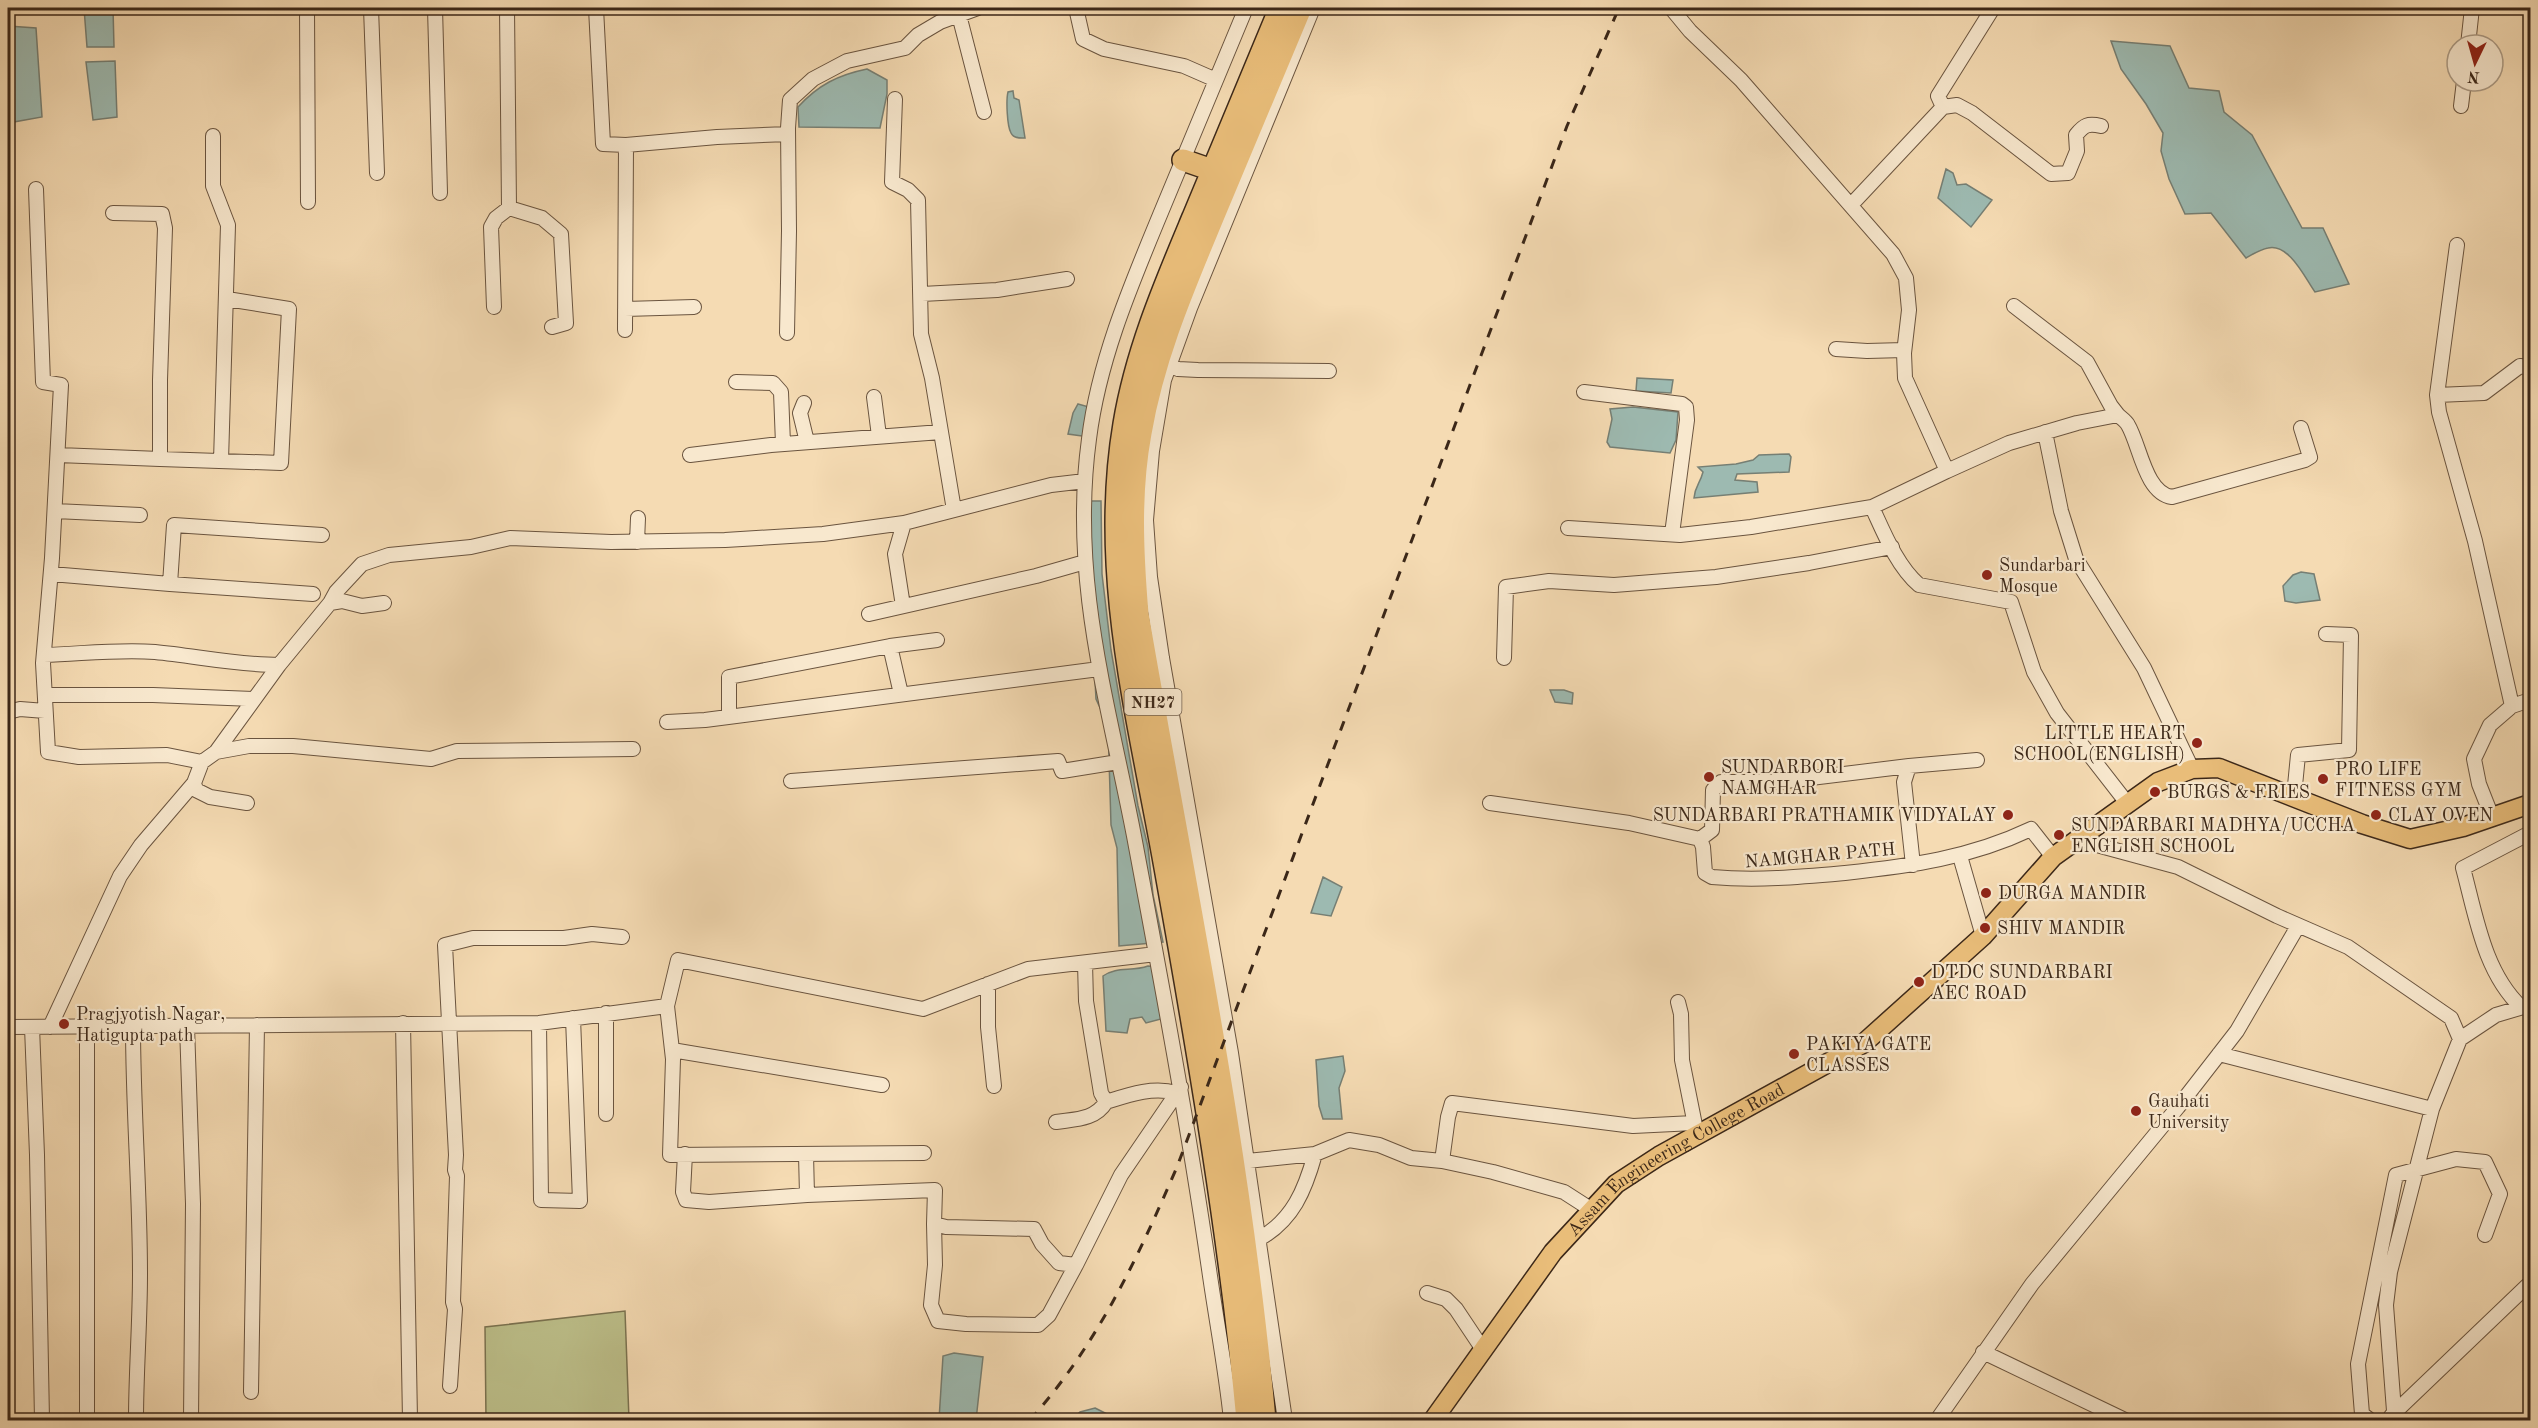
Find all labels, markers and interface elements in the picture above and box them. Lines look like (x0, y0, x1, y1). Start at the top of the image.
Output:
north arrow (2445, 33, 2505, 93)
text: N (2466, 67, 2481, 84)
place label: Sundarbari Mosque (1999, 557, 2086, 596)
marker: Sundarbari Mosque (1980, 568, 1994, 582)
road number: NH27 (1124, 689, 1182, 715)
place label: LITTLE HEART SCHOOL(ENGLISH) (2013, 725, 2185, 764)
marker: LITTLE HEART SCHOOL(ENGLISH) (2190, 736, 2204, 750)
place label: SUNDARBORI NAMGHAR (1721, 759, 1844, 798)
place label: PRO LIFE FITNESS GYM (2335, 761, 2462, 800)
marker: SUNDARBORI NAMGHAR (1702, 770, 1716, 784)
marker: PRO LIFE FITNESS GYM (2316, 772, 2330, 786)
place label: BURGS & FRIES (2167, 784, 2310, 802)
marker: BURGS & FRIES (2148, 785, 2162, 799)
place label: SUNDARBARI PRATHAMIK VIDYALAY (1653, 807, 1996, 825)
place label: CLAY OVEN (2388, 807, 2493, 825)
marker: SUNDARBARI PRATHAMIK VIDYALAY (2001, 808, 2015, 822)
marker: CLAY OVEN (2369, 808, 2383, 822)
place label: SUNDARBARI MADHYA/UCCHA ENGLISH SCHOOL (2071, 817, 2355, 856)
marker: SUNDARBARI MADHYA/UCCHA ENGLISH SCHOOL (2052, 828, 2066, 842)
street label: NAMGHAR PATH (1744, 840, 1896, 872)
place label: DURGA MANDIR (1998, 885, 2146, 903)
marker: DURGA MANDIR (1979, 886, 1993, 900)
place label: SHIV MANDIR (1997, 920, 2125, 938)
marker: SHIV MANDIR (1978, 921, 1992, 935)
place label: DTDC SUNDARBARI AEC ROAD (1931, 964, 2113, 1003)
marker: DTDC SUNDARBARI AEC ROAD (1912, 975, 1926, 989)
place label: Pragjyotish Nagar, Hatigupta path (76, 1006, 225, 1045)
marker: Pragjyotish Nagar, Hatigupta path (57, 1017, 71, 1031)
place label: PAKIYA GATE CLASSES (1806, 1036, 1931, 1075)
marker: PAKIYA GATE CLASSES (1787, 1047, 1801, 1061)
street label: Assam Engineering College Road (1565, 1081, 1788, 1240)
place label: Gauhati University (2148, 1093, 2230, 1132)
marker: Gauhati University (2129, 1104, 2143, 1118)

